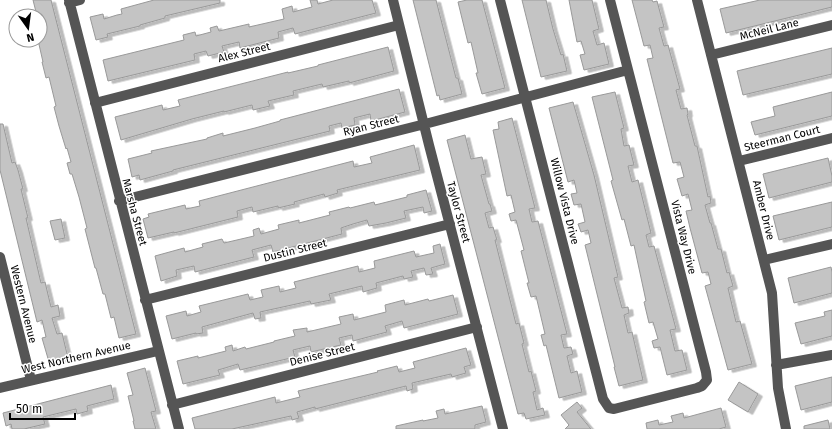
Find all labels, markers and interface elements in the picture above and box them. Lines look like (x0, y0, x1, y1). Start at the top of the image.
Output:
north arrow (8, 8, 48, 48)
street label: McNeil Lane (738, 16, 800, 43)
text: N (25, 30, 35, 44)
street label: Alex Street (217, 40, 272, 65)
street label: Ryan Street (342, 112, 400, 139)
street label: Steerman Court (743, 123, 821, 154)
street label: Willow Vista Drive (547, 156, 582, 246)
street label: Marsha Street (119, 177, 150, 247)
street label: Amber Drive (750, 179, 777, 241)
street label: Taylor Street (444, 180, 473, 244)
street label: Vista Way Drive (668, 199, 699, 275)
street label: Dustin Street (262, 236, 328, 265)
street label: Western Avenue (8, 264, 40, 345)
street label: West Northern Avenue (20, 339, 132, 376)
street label: Denise Street (288, 340, 356, 369)
scale bar (10, 395, 75, 421)
text: 50 m (16, 402, 42, 416)

